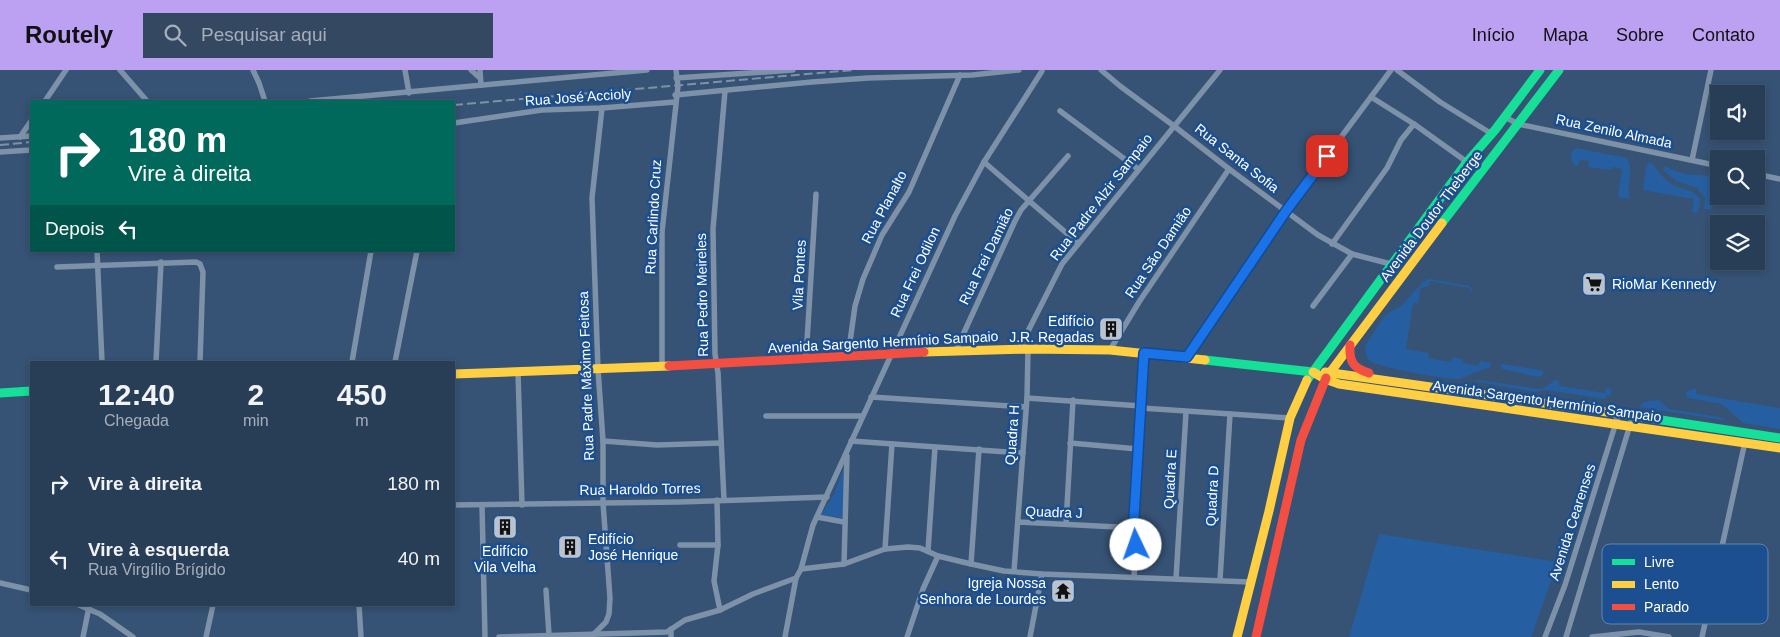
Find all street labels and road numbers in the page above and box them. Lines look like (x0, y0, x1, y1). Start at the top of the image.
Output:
street label: Rua José Accioly (524, 85, 632, 109)
street label: Rua Zenilo Almada (1554, 111, 1674, 151)
street label: Rua Santa Sofia (1192, 120, 1282, 196)
street label: Rua Padre Alzir Sampaio (1047, 130, 1156, 264)
street label: Avenida Doutor Theberge (1377, 147, 1486, 285)
street label: Rua Carlindo Cruz (642, 159, 664, 275)
street label: Rua Planalto (858, 168, 910, 246)
street label: Rua São Damião (1122, 203, 1195, 301)
street label: Rua Frei Damião (956, 205, 1016, 307)
street label: Rua Frei Odilon (887, 224, 943, 320)
street label: Rua Pedro Meireles (693, 233, 711, 357)
street label: Vila Pontes (789, 239, 809, 311)
street label: Rua Padre Máximo Feitosa (575, 291, 597, 461)
street label: Avenida Sargento Hermínio Sampaio (767, 328, 999, 356)
street label: Avenida Sargento Hermínio Sampaio (1432, 377, 1663, 425)
street label: Quadra H (1002, 404, 1022, 466)
street label: Quadra E (1160, 449, 1180, 509)
street label: Avenida Cearenses (1546, 462, 1598, 582)
street label: Quadra D (1202, 465, 1222, 527)
street label: Rua Haroldo Torres (579, 480, 701, 498)
street label: Quadra J (1025, 503, 1083, 521)

